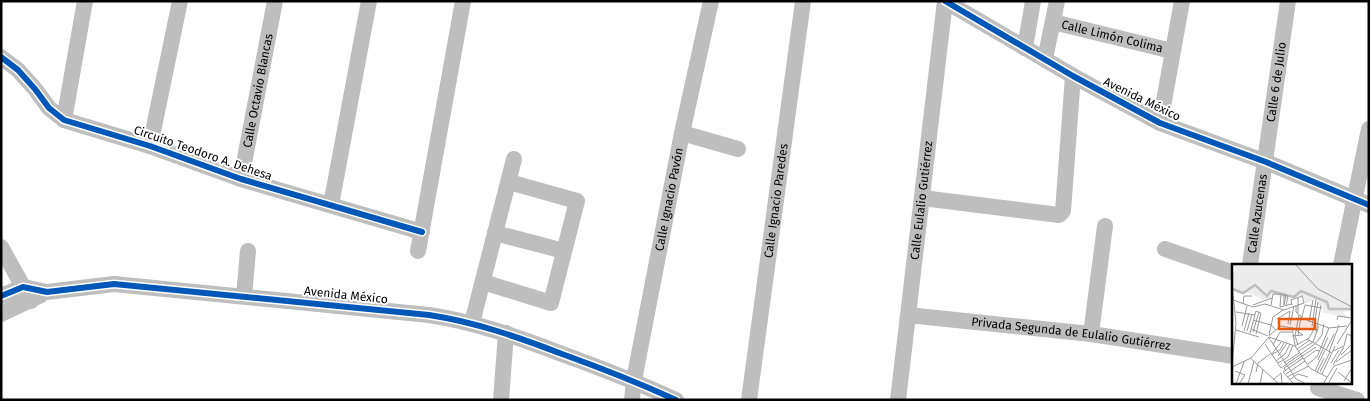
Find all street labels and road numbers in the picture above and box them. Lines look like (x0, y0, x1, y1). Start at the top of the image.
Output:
street label: Calle Limón Colima (1060, 17, 1164, 56)
street label: Calle Octavio Blancas (240, 32, 276, 149)
street label: Calle 6 de Julio (1264, 41, 1289, 123)
street label: Avenida México (1101, 74, 1183, 124)
street label: Circuito Teodoro A. Dehesa (132, 123, 274, 183)
street label: Calle Eulalio Gutiérrez (908, 140, 935, 261)
street label: Calle Ignacio Paredes (761, 142, 791, 259)
street label: Calle Ignacio Pavón (652, 147, 686, 252)
street label: Calle Azucenas (1245, 173, 1270, 254)
street label: Avenida México (303, 284, 389, 306)
street label: Privada Segunda de Eulalio Gutiérrez (971, 315, 1172, 353)

